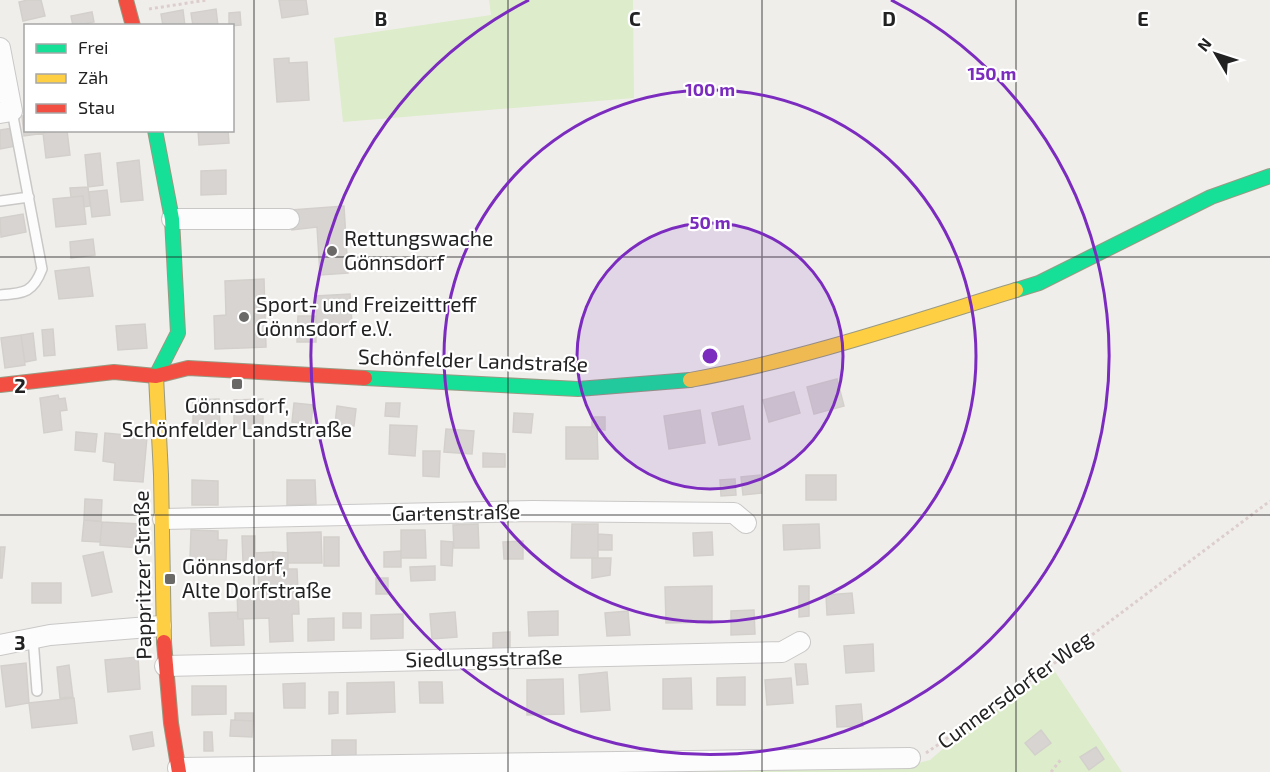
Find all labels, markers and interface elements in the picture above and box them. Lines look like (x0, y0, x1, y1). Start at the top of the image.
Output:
text: B (375, 6, 387, 30)
text: C (629, 6, 641, 30)
text: D (882, 6, 896, 30)
text: E (1137, 6, 1149, 30)
legend (24, 24, 234, 132)
north arrow (1186, 24, 1246, 84)
text: N (1193, 34, 1215, 55)
text: Frei (78, 36, 109, 58)
text: 150 m (968, 62, 1016, 84)
text: Zäh (78, 66, 109, 88)
text: 100 m (685, 78, 735, 100)
text: Stau (78, 96, 115, 118)
text: 50 m (689, 211, 731, 233)
place label: Rettungswache Gönnsdorf (344, 225, 493, 274)
marker: Rettungswache Gönnsdorf (325, 244, 339, 258)
place label: Sport- und Freizeittreff Gönnsdorf e.V. (256, 291, 477, 340)
marker: Sport- und Freizeittreff Gönnsdorf e.V. (237, 310, 251, 324)
street label: Schönfelder Landstraße (358, 343, 589, 376)
centre of rings (700, 346, 720, 366)
text: 2 (14, 373, 26, 397)
marker: Gönnsdorf, Schönfelder Landstraße (230, 377, 244, 391)
place label: Gönnsdorf, Schönfelder Landstraße (122, 392, 352, 441)
street label: Pappritzer Straße (128, 490, 155, 660)
street label: Gartenstraße (391, 498, 521, 525)
place label: Gönnsdorf, Alte Dorfstraße (182, 553, 331, 602)
marker: Gönnsdorf, Alte Dorfstraße (163, 572, 177, 586)
street label: Cunnersdorfer Weg (932, 624, 1097, 753)
text: 3 (14, 630, 26, 654)
street label: Siedlungsstraße (405, 644, 563, 671)

